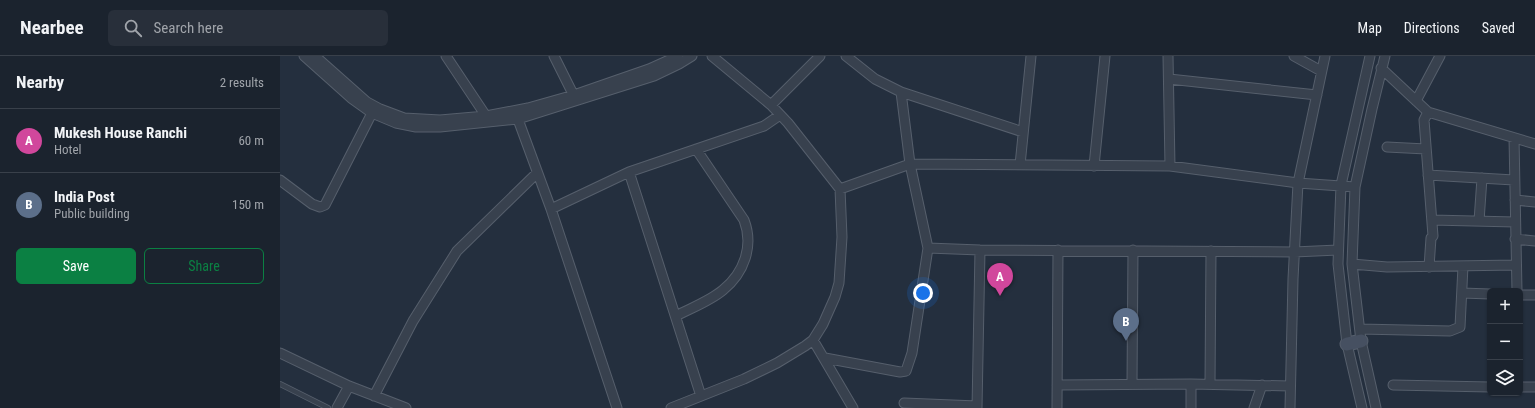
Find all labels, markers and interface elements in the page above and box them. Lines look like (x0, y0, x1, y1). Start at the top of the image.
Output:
search box (108, 10, 388, 46)
text: Nearbee (20, 16, 84, 39)
icon: search (122, 17, 144, 39)
text: Search here (154, 19, 223, 37)
text: Map (1358, 20, 1382, 36)
text: Directions (1404, 20, 1460, 36)
text: Saved (1482, 20, 1515, 36)
text: Nearby (16, 72, 64, 92)
text: 2 results (220, 75, 264, 90)
text: Mukesh House Ranchi (54, 124, 187, 142)
text: A (25, 133, 33, 148)
text: 60 m (238, 133, 264, 148)
text: Hotel (54, 142, 82, 157)
text: India Post (54, 188, 114, 206)
text: B (25, 197, 33, 212)
text: 150 m (232, 197, 264, 212)
text: Public building (54, 206, 130, 221)
button: Save (16, 248, 136, 284)
button: Share (144, 248, 264, 284)
pin: A (987, 263, 1013, 296)
your location (913, 283, 933, 303)
map controls (1487, 288, 1523, 396)
button: + (1487, 288, 1523, 324)
pin: B (1113, 308, 1139, 341)
button: − (1487, 324, 1523, 360)
button: layers (1487, 360, 1523, 396)

